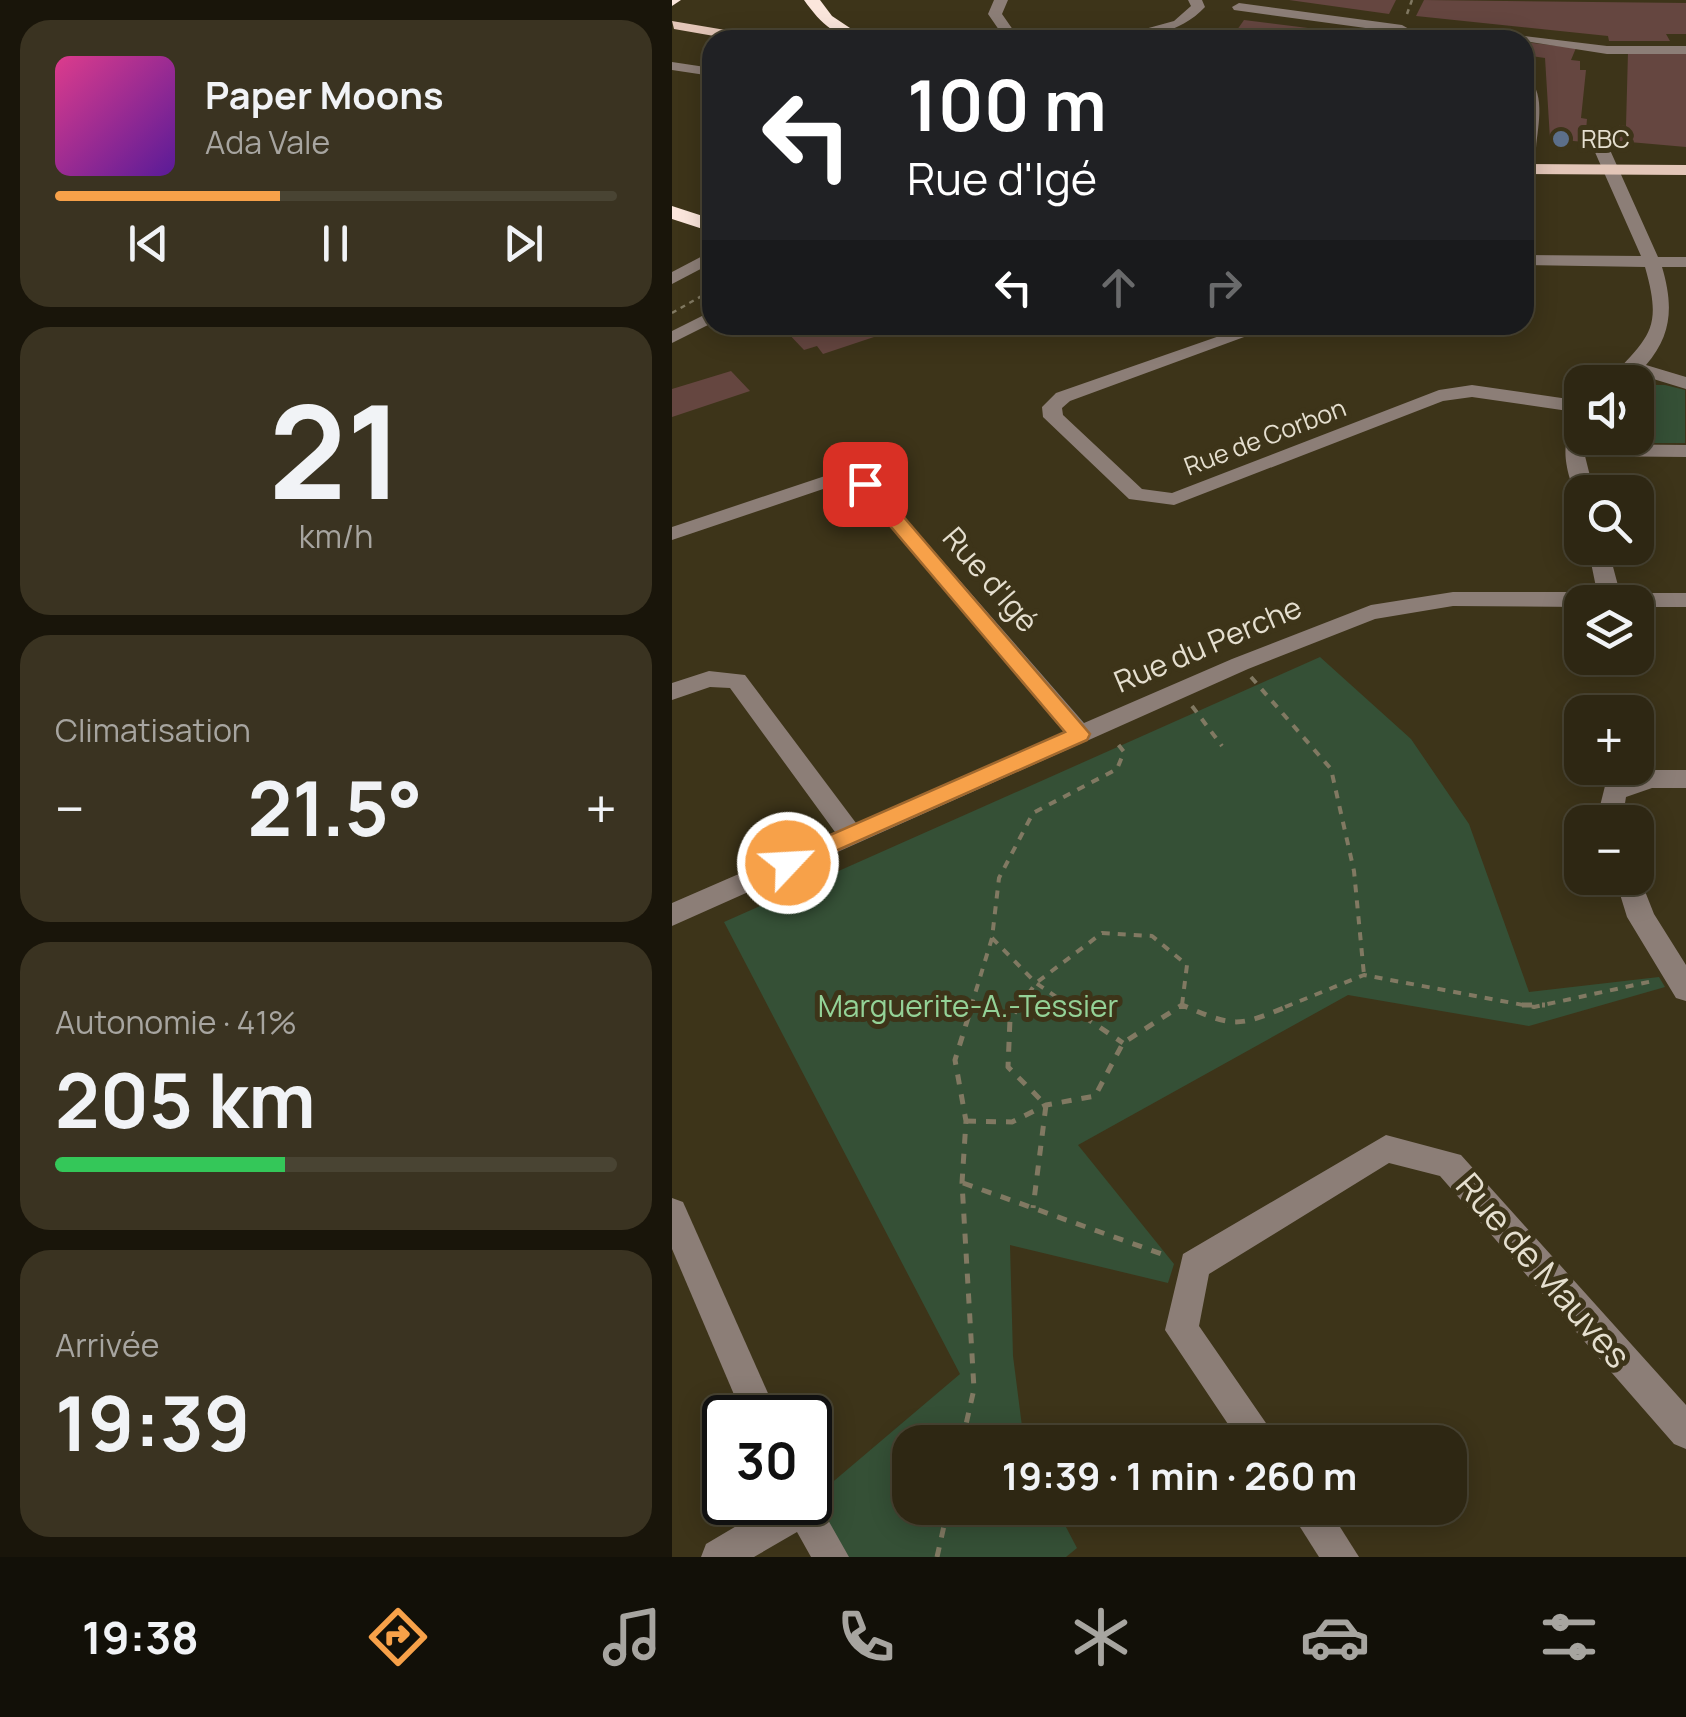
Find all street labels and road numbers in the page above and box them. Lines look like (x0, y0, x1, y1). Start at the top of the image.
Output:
street label: Rue de Corbon (1179, 390, 1351, 483)
street label: Rue d'Igé (934, 518, 1048, 640)
street label: Rue du Perche (1107, 586, 1307, 702)
street label: Rue de Mauves (1446, 1162, 1642, 1378)

